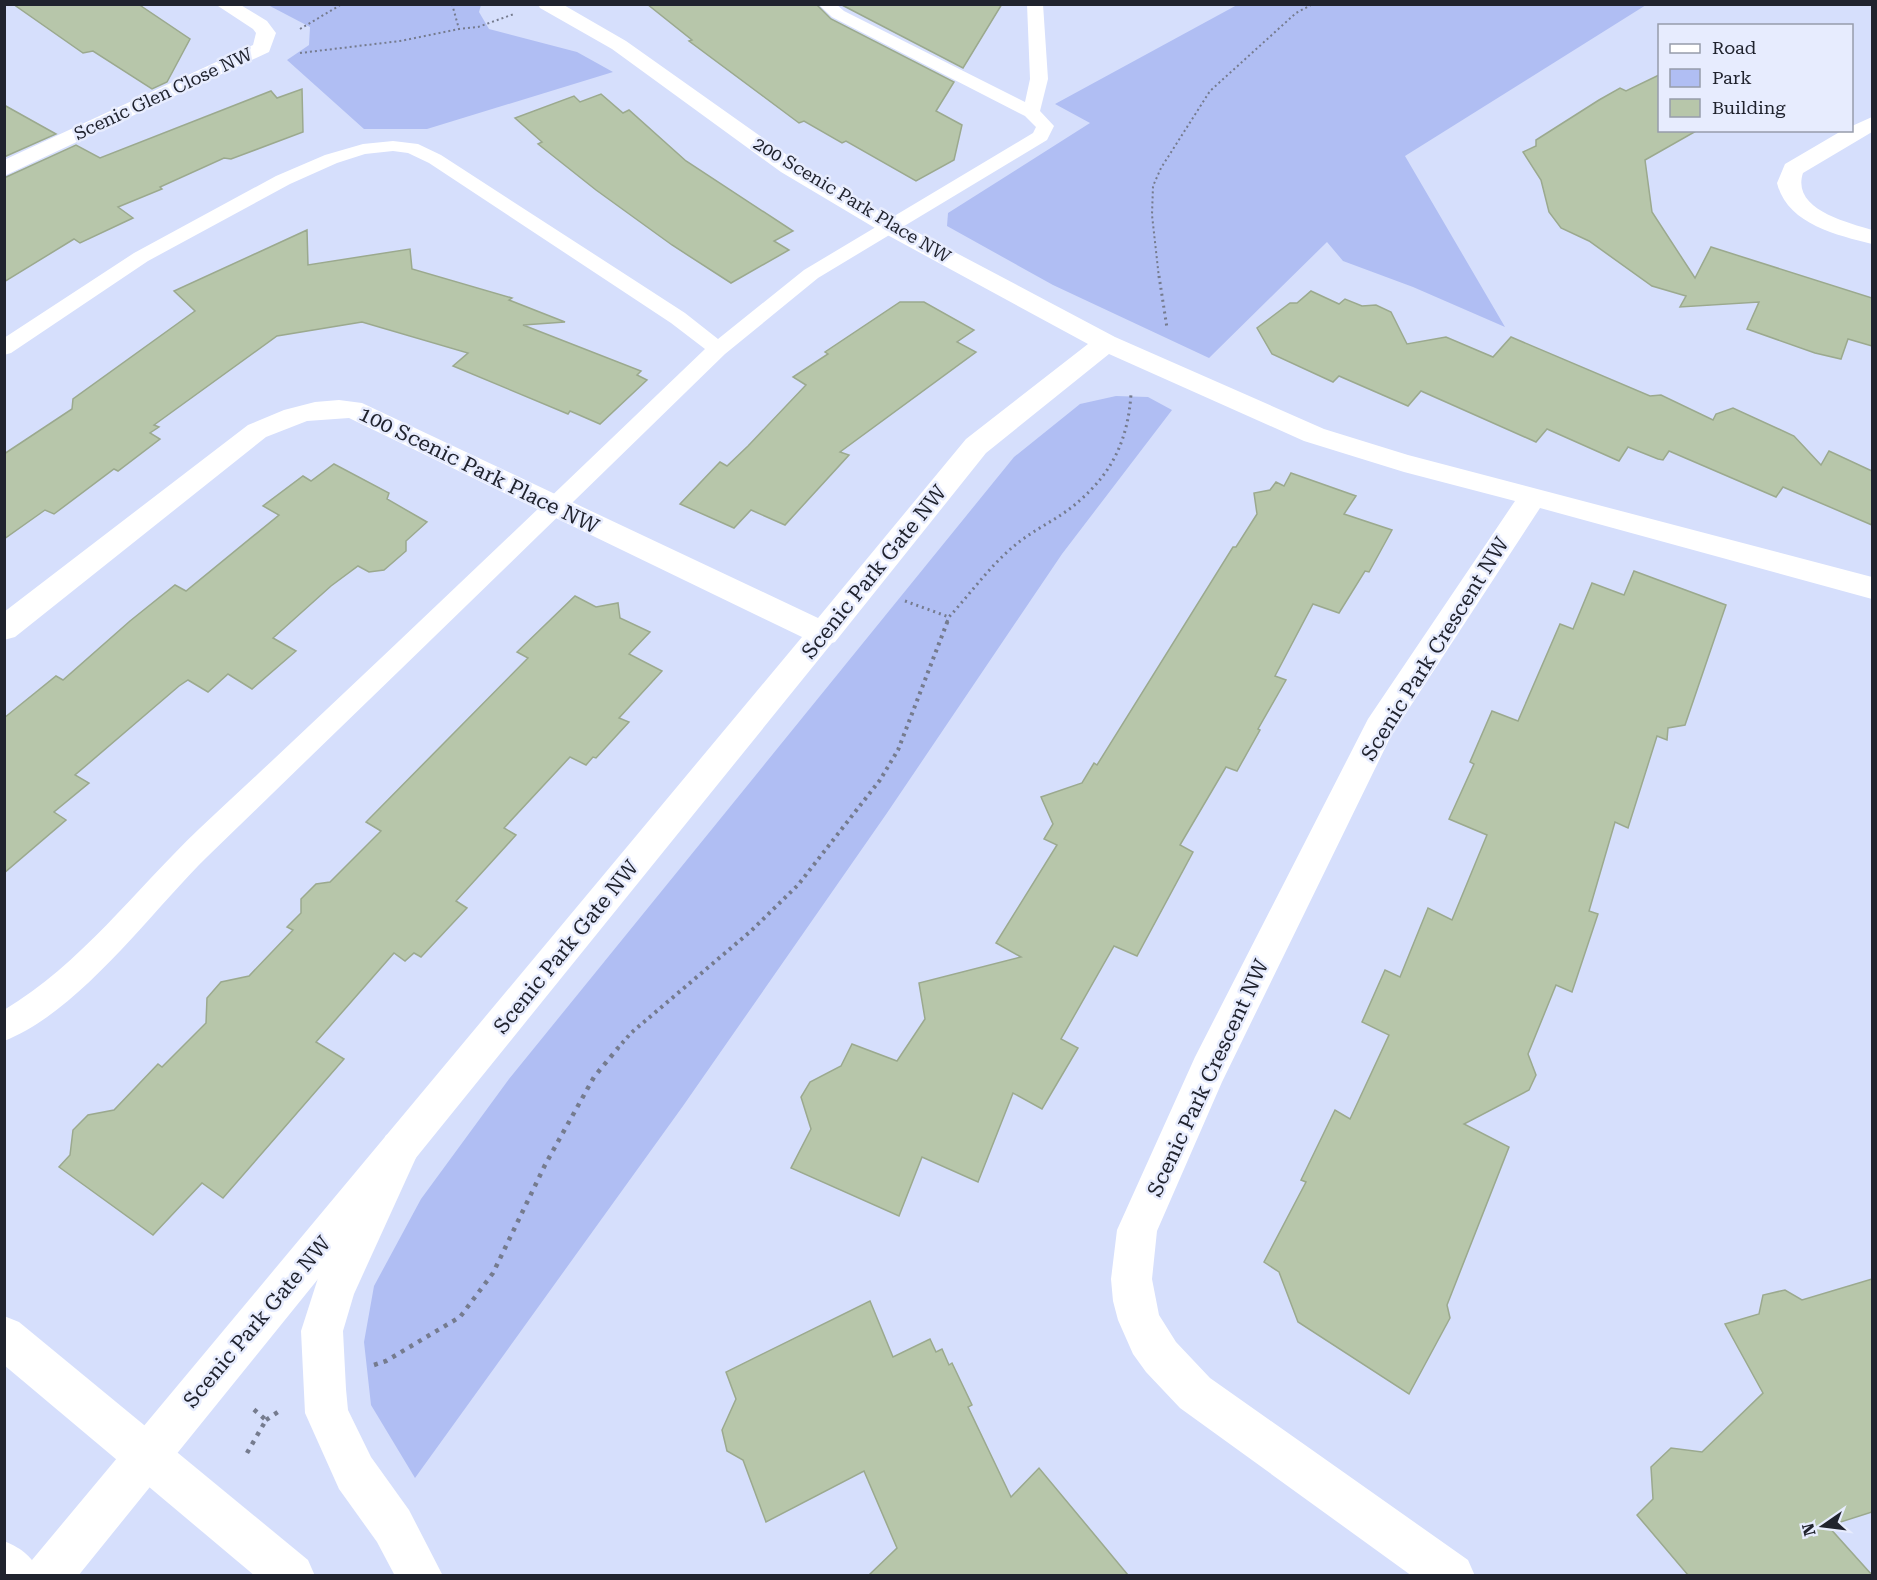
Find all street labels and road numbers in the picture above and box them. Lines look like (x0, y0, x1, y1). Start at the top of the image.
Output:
street label: Scenic Glen Close NW (70, 43, 256, 144)
street label: 200 Scenic Park Place NW (750, 132, 955, 267)
street label: 100 Scenic Park Place NW (355, 401, 603, 539)
street label: Scenic Park Gate NW (797, 480, 952, 663)
street label: Scenic Park Crescent NW (1356, 532, 1514, 765)
street label: Scenic Park Gate NW (489, 855, 644, 1038)
street label: Scenic Park Crescent NW (1142, 955, 1274, 1200)
street label: Scenic Park Gate NW (178, 1231, 336, 1412)

